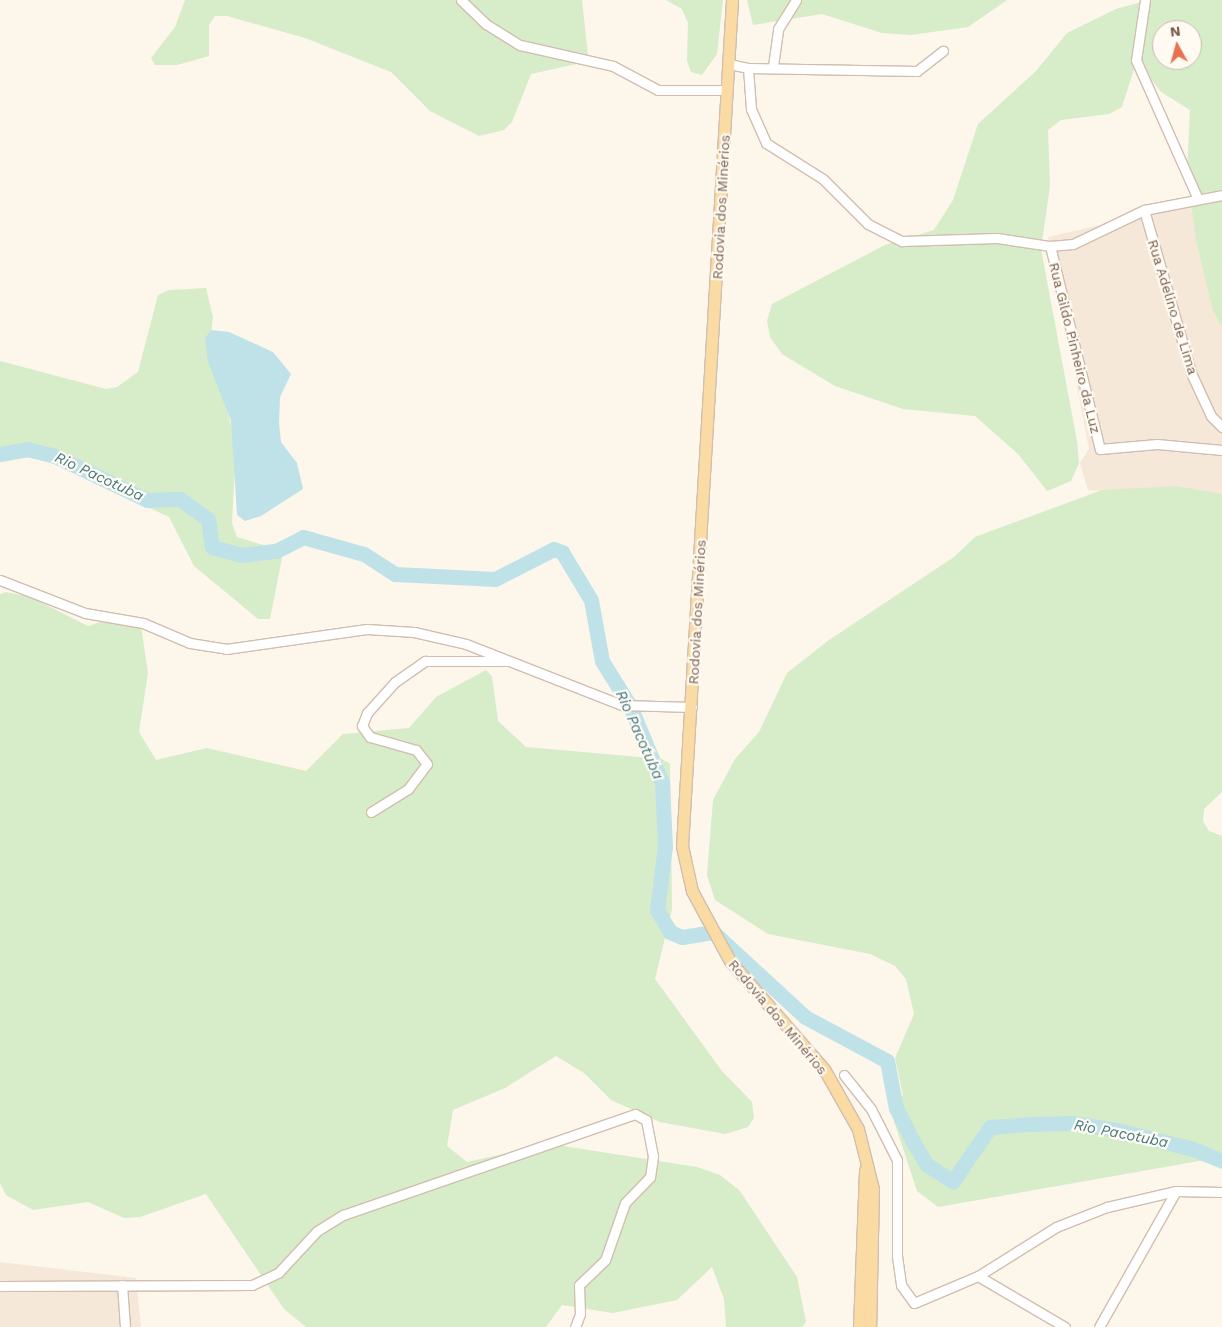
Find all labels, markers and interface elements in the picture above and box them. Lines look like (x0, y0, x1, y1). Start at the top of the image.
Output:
north arrow (1152, 20, 1202, 70)
text: N (1169, 23, 1181, 40)
street label: Rodovia dos Minérios (709, 134, 733, 280)
street label: Rua Adelino de Lima (1144, 237, 1202, 377)
street label: Rua Gildo Pinheiro da Luz (1046, 260, 1104, 436)
water label: Rio Pacotuba (52, 449, 146, 505)
street label: Rodovia dos Minérios (685, 539, 709, 685)
water label: Rio Pacotuba (611, 688, 667, 782)
street label: Rodovia dos Minérios (725, 956, 831, 1078)
water label: Rio Pacotuba (1072, 1116, 1170, 1152)

